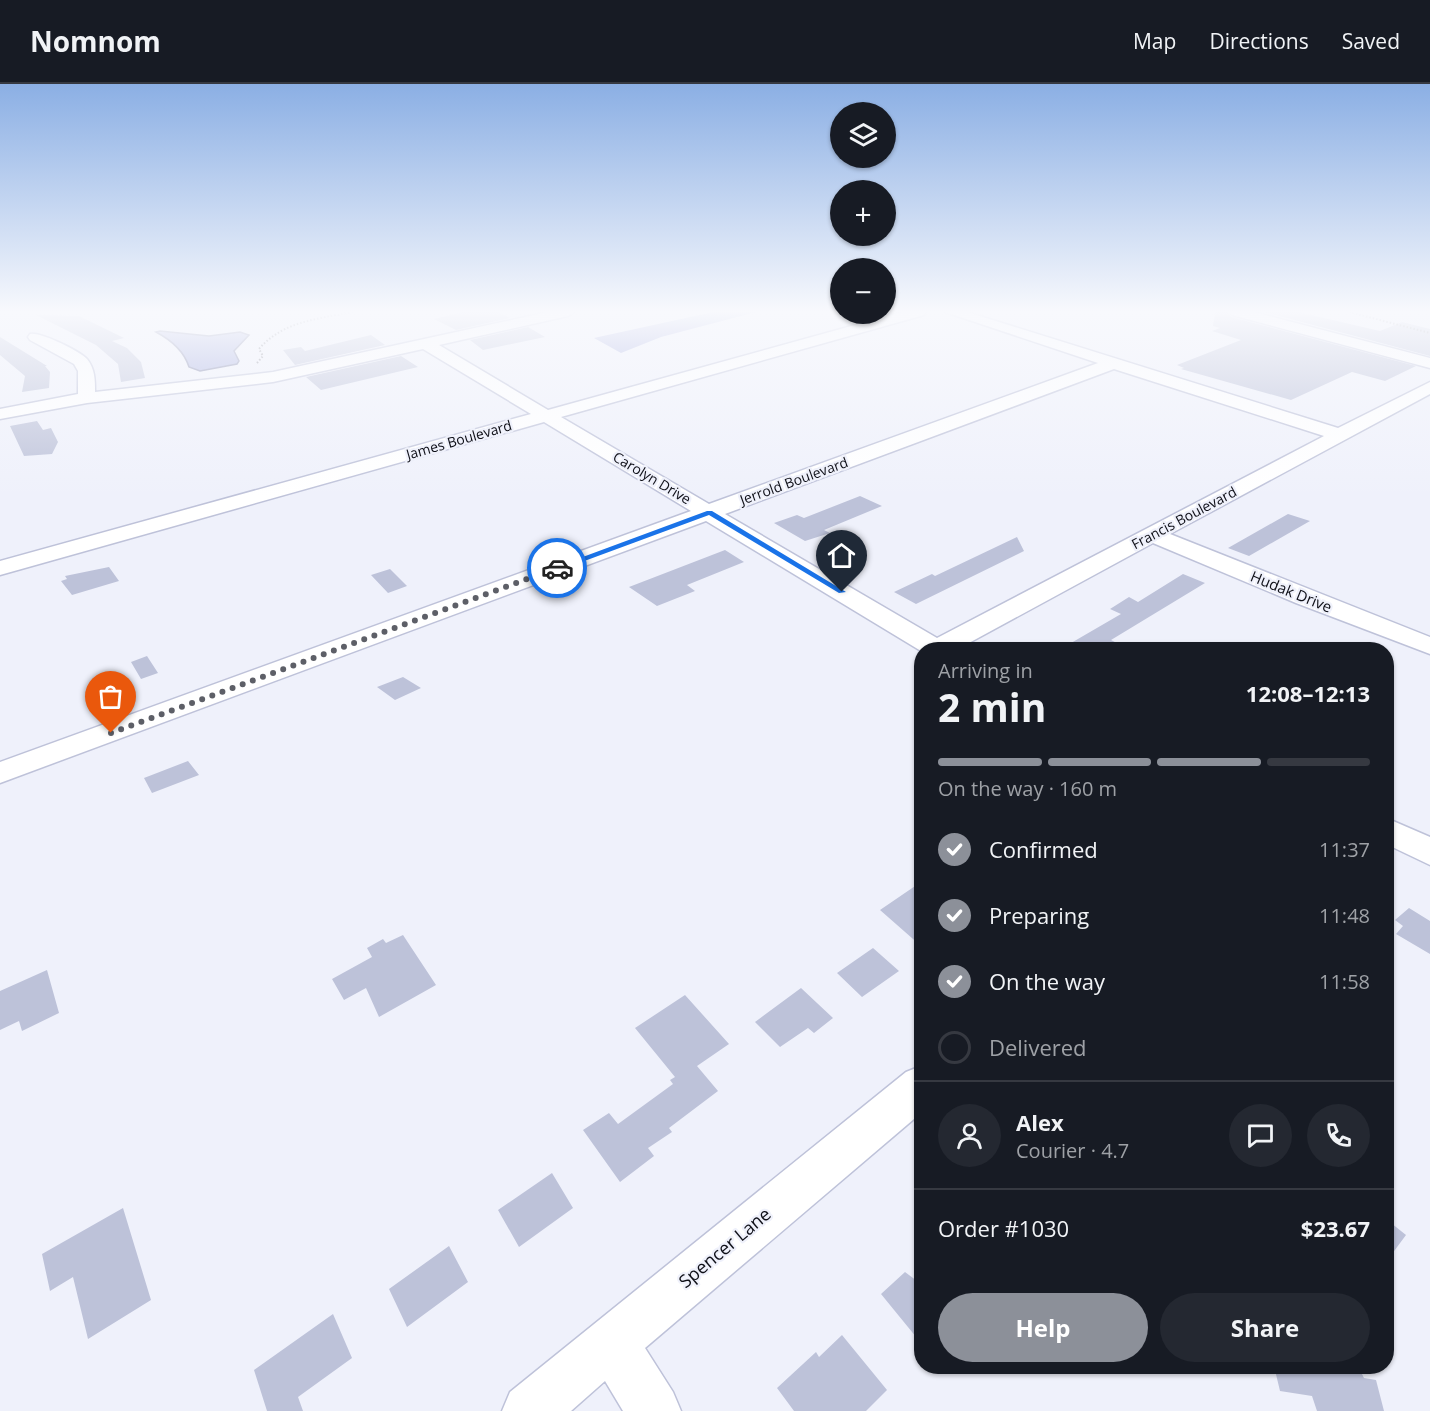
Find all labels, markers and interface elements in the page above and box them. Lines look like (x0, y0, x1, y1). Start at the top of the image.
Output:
text: Nomnom (30, 22, 161, 60)
text: Map (1133, 27, 1176, 55)
text: Directions (1209, 27, 1309, 55)
text: Saved (1342, 27, 1400, 55)
map controls (830, 102, 896, 324)
button: layers (830, 102, 896, 168)
button: + (830, 180, 896, 246)
button: − (830, 258, 896, 324)
street label: James Boulevard (402, 415, 514, 464)
street label: Carolyn Drive (610, 447, 695, 508)
street label: Jerrold Boulevard (735, 452, 851, 510)
street label: Francis Boulevard (1128, 482, 1240, 553)
pin (816, 530, 867, 592)
courier (527, 538, 587, 598)
icon: home (825, 539, 858, 572)
icon: car (541, 552, 574, 585)
street label: Hudak Drive (1248, 566, 1335, 617)
text: Arriving in (938, 657, 1033, 684)
pin (85, 671, 136, 733)
text: 12:08–12:13 (1246, 678, 1370, 708)
icon: bag (94, 680, 127, 713)
text: 2 min (938, 680, 1046, 733)
text: On the way · 160 m (938, 775, 1117, 802)
icon: check (938, 833, 971, 866)
text: Confirmed (989, 834, 1098, 864)
text: 11:37 (1319, 836, 1370, 863)
icon: check (938, 899, 971, 932)
text: Preparing (989, 900, 1089, 930)
text: 11:48 (1319, 902, 1370, 929)
icon: check (938, 965, 971, 998)
text: On the way (989, 966, 1105, 996)
text: 11:58 (1319, 968, 1370, 995)
text: Delivered (989, 1032, 1087, 1062)
button: person (938, 1104, 1001, 1167)
button: chat (1229, 1104, 1292, 1167)
button: phone (1307, 1104, 1370, 1167)
text: Alex (1016, 1107, 1064, 1137)
text: Courier · 4.7 (1016, 1137, 1129, 1164)
street label: Spencer Lane (673, 1202, 775, 1293)
text: Order #1030 (938, 1213, 1069, 1243)
text: $23.67 (1301, 1213, 1370, 1243)
button: Help (938, 1293, 1148, 1362)
button: Share (1160, 1293, 1370, 1362)

